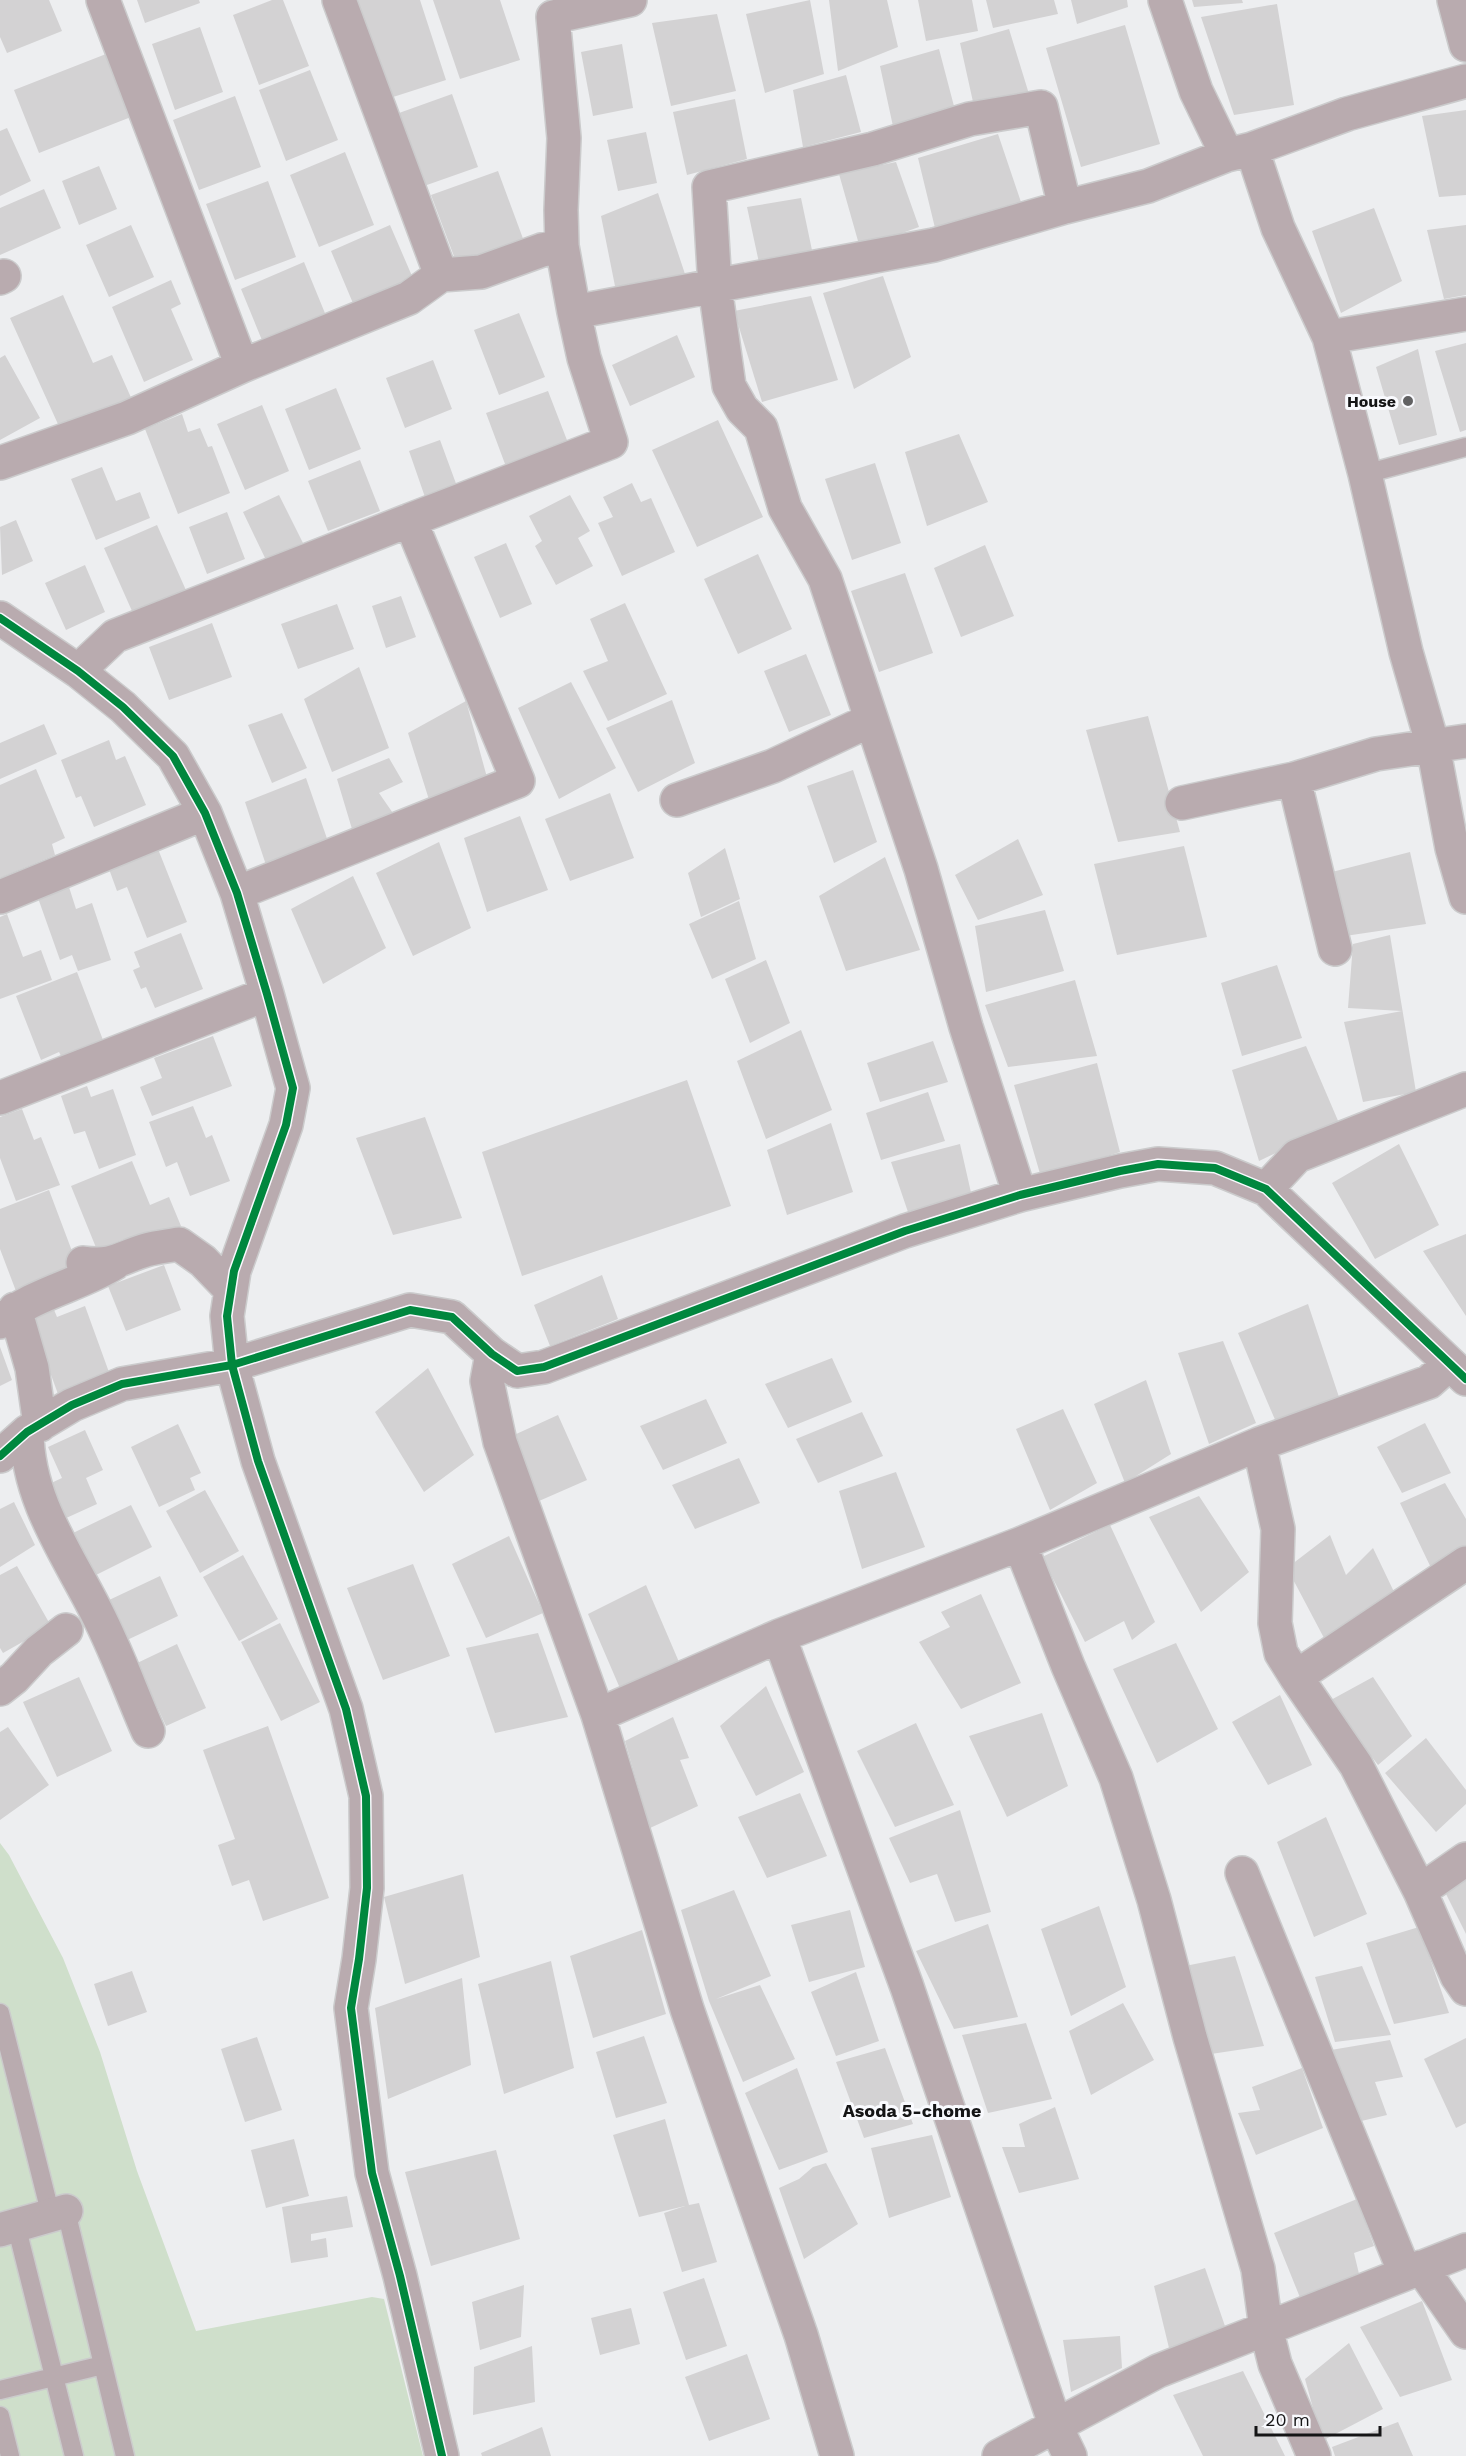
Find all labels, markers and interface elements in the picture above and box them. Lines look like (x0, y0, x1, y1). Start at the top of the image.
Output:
place label: House (1347, 392, 1396, 411)
marker: House (1401, 394, 1415, 408)
district label: Asoda 5-chome (843, 2100, 981, 2121)
scale bar (1256, 2399, 1380, 2437)
text: 20 m (1265, 2409, 1310, 2430)

